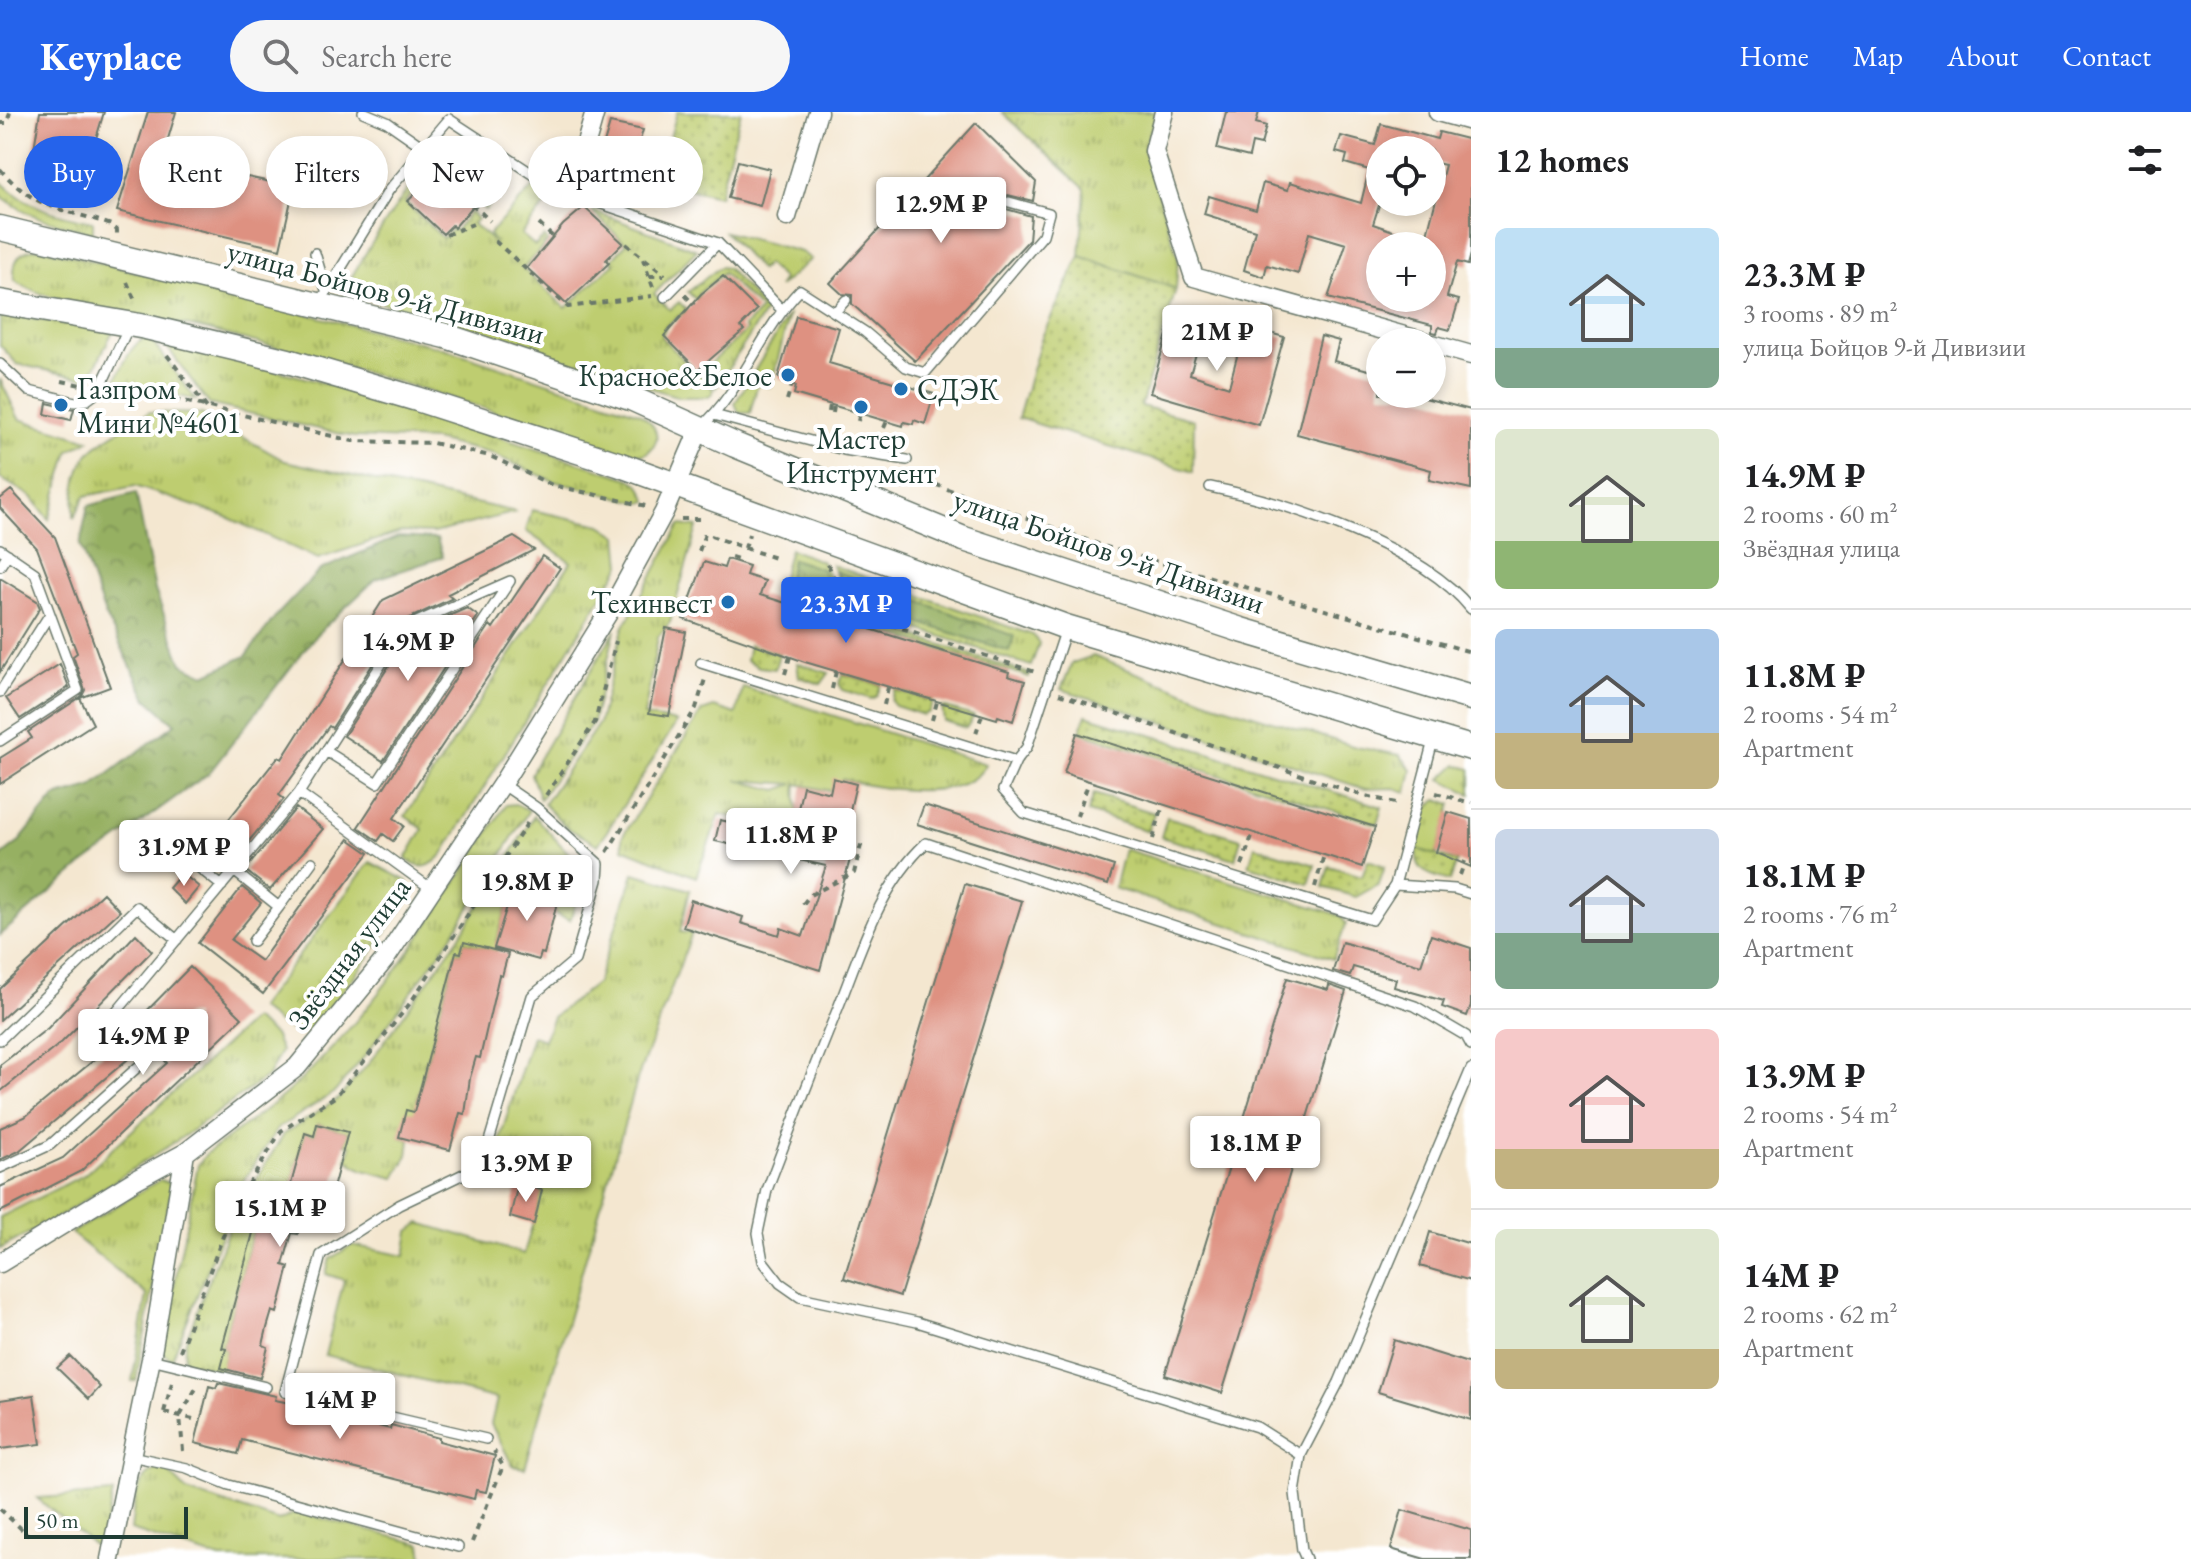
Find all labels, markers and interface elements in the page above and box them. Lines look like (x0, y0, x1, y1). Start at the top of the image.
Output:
search box (230, 20, 790, 92)
text: Keyplace (40, 32, 182, 81)
icon: search (258, 34, 302, 78)
text: Search here (322, 37, 452, 76)
text: Home (1739, 38, 1809, 74)
text: Map (1853, 38, 1903, 74)
text: About (1947, 38, 2018, 74)
text: Contact (2062, 38, 2151, 74)
chip: Buy (24, 136, 123, 208)
chip: Rent (139, 136, 250, 208)
chip: Filters (266, 136, 388, 208)
chip: New (404, 136, 512, 208)
chip: Apartment (528, 136, 703, 208)
map controls (1366, 136, 1446, 408)
button: locate (1366, 136, 1446, 216)
text: 12 homes (1495, 138, 1629, 182)
icon: filters (2123, 138, 2167, 182)
pin: 12.9M ₽ (867, 177, 1015, 245)
text: 12.9M ₽ (894, 186, 988, 220)
street label: улица Бойцов 9-й Дивизии (223, 231, 549, 353)
button: + (1366, 232, 1446, 312)
text: 23.3M ₽ (1743, 252, 1866, 296)
icon: home (1559, 260, 1655, 356)
text: 3 rooms · 89 m² (1743, 296, 1898, 330)
pin: 21M ₽ (1161, 305, 1273, 373)
text: 21M ₽ (1180, 314, 1254, 348)
button: − (1366, 328, 1446, 408)
text: улица Бойцов 9-й Дивизии (1743, 330, 2026, 364)
place label: Красное&Белое (578, 356, 772, 395)
marker: Красное&Белое (779, 366, 797, 384)
place label: Газпром Мини №4601 (77, 369, 241, 442)
place label: СДЭК (917, 370, 999, 409)
marker: СДЭК (892, 380, 910, 398)
marker: Газпром Мини №4601 (52, 396, 70, 414)
marker: Мастер Инструмент (852, 398, 870, 416)
place label: Мастер Инструмент (786, 419, 936, 492)
text: 14.9M ₽ (1743, 453, 1866, 497)
icon: home (1559, 461, 1655, 557)
street label: улица Бойцов 9-й Дивизии (948, 479, 1270, 623)
text: 2 rooms · 60 m² (1743, 497, 1898, 531)
text: Звёздная улица (1743, 531, 1900, 565)
pin: 23.3M ₽ (772, 577, 920, 645)
place label: Техинвест (591, 583, 712, 622)
text: 23.3M ₽ (799, 586, 893, 620)
marker: Техинвест (719, 593, 737, 611)
pin: 14.9M ₽ (334, 615, 482, 683)
text: 14.9M ₽ (361, 624, 455, 658)
text: 11.8M ₽ (1743, 653, 1866, 697)
icon: home (1559, 661, 1655, 757)
text: 2 rooms · 54 m² (1743, 697, 1898, 731)
text: Apartment (1743, 731, 1853, 765)
pin: 11.8M ₽ (717, 808, 865, 876)
text: 11.8M ₽ (744, 817, 838, 851)
pin: 31.9M ₽ (110, 820, 258, 888)
text: 31.9M ₽ (137, 829, 231, 863)
text: 18.1M ₽ (1743, 853, 1866, 897)
pin: 19.8M ₽ (453, 855, 601, 923)
icon: home (1559, 861, 1655, 957)
text: 19.8M ₽ (480, 864, 574, 898)
street label: Звёздная улица (279, 869, 419, 1037)
text: 2 rooms · 76 m² (1743, 897, 1898, 931)
text: Apartment (1743, 931, 1853, 965)
pin: 14.9M ₽ (69, 1009, 217, 1077)
text: 14.9M ₽ (96, 1018, 190, 1052)
text: 13.9M ₽ (1743, 1053, 1866, 1097)
icon: home (1559, 1061, 1655, 1157)
text: 2 rooms · 54 m² (1743, 1097, 1898, 1131)
pin: 18.1M ₽ (1181, 1116, 1329, 1184)
text: 18.1M ₽ (1208, 1125, 1302, 1159)
text: Apartment (1743, 1131, 1853, 1165)
pin: 13.9M ₽ (452, 1136, 600, 1204)
text: 13.9M ₽ (479, 1145, 573, 1179)
pin: 15.1M ₽ (206, 1181, 354, 1249)
text: 15.1M ₽ (233, 1190, 327, 1224)
text: 14M ₽ (1743, 1253, 1839, 1297)
icon: home (1559, 1261, 1655, 1357)
text: 2 rooms · 62 m² (1743, 1297, 1898, 1331)
text: Apartment (1743, 1331, 1853, 1365)
pin: 14M ₽ (284, 1373, 396, 1441)
text: 14M ₽ (303, 1382, 377, 1416)
scale bar (24, 1503, 188, 1539)
text: 50 m (36, 1506, 79, 1535)

